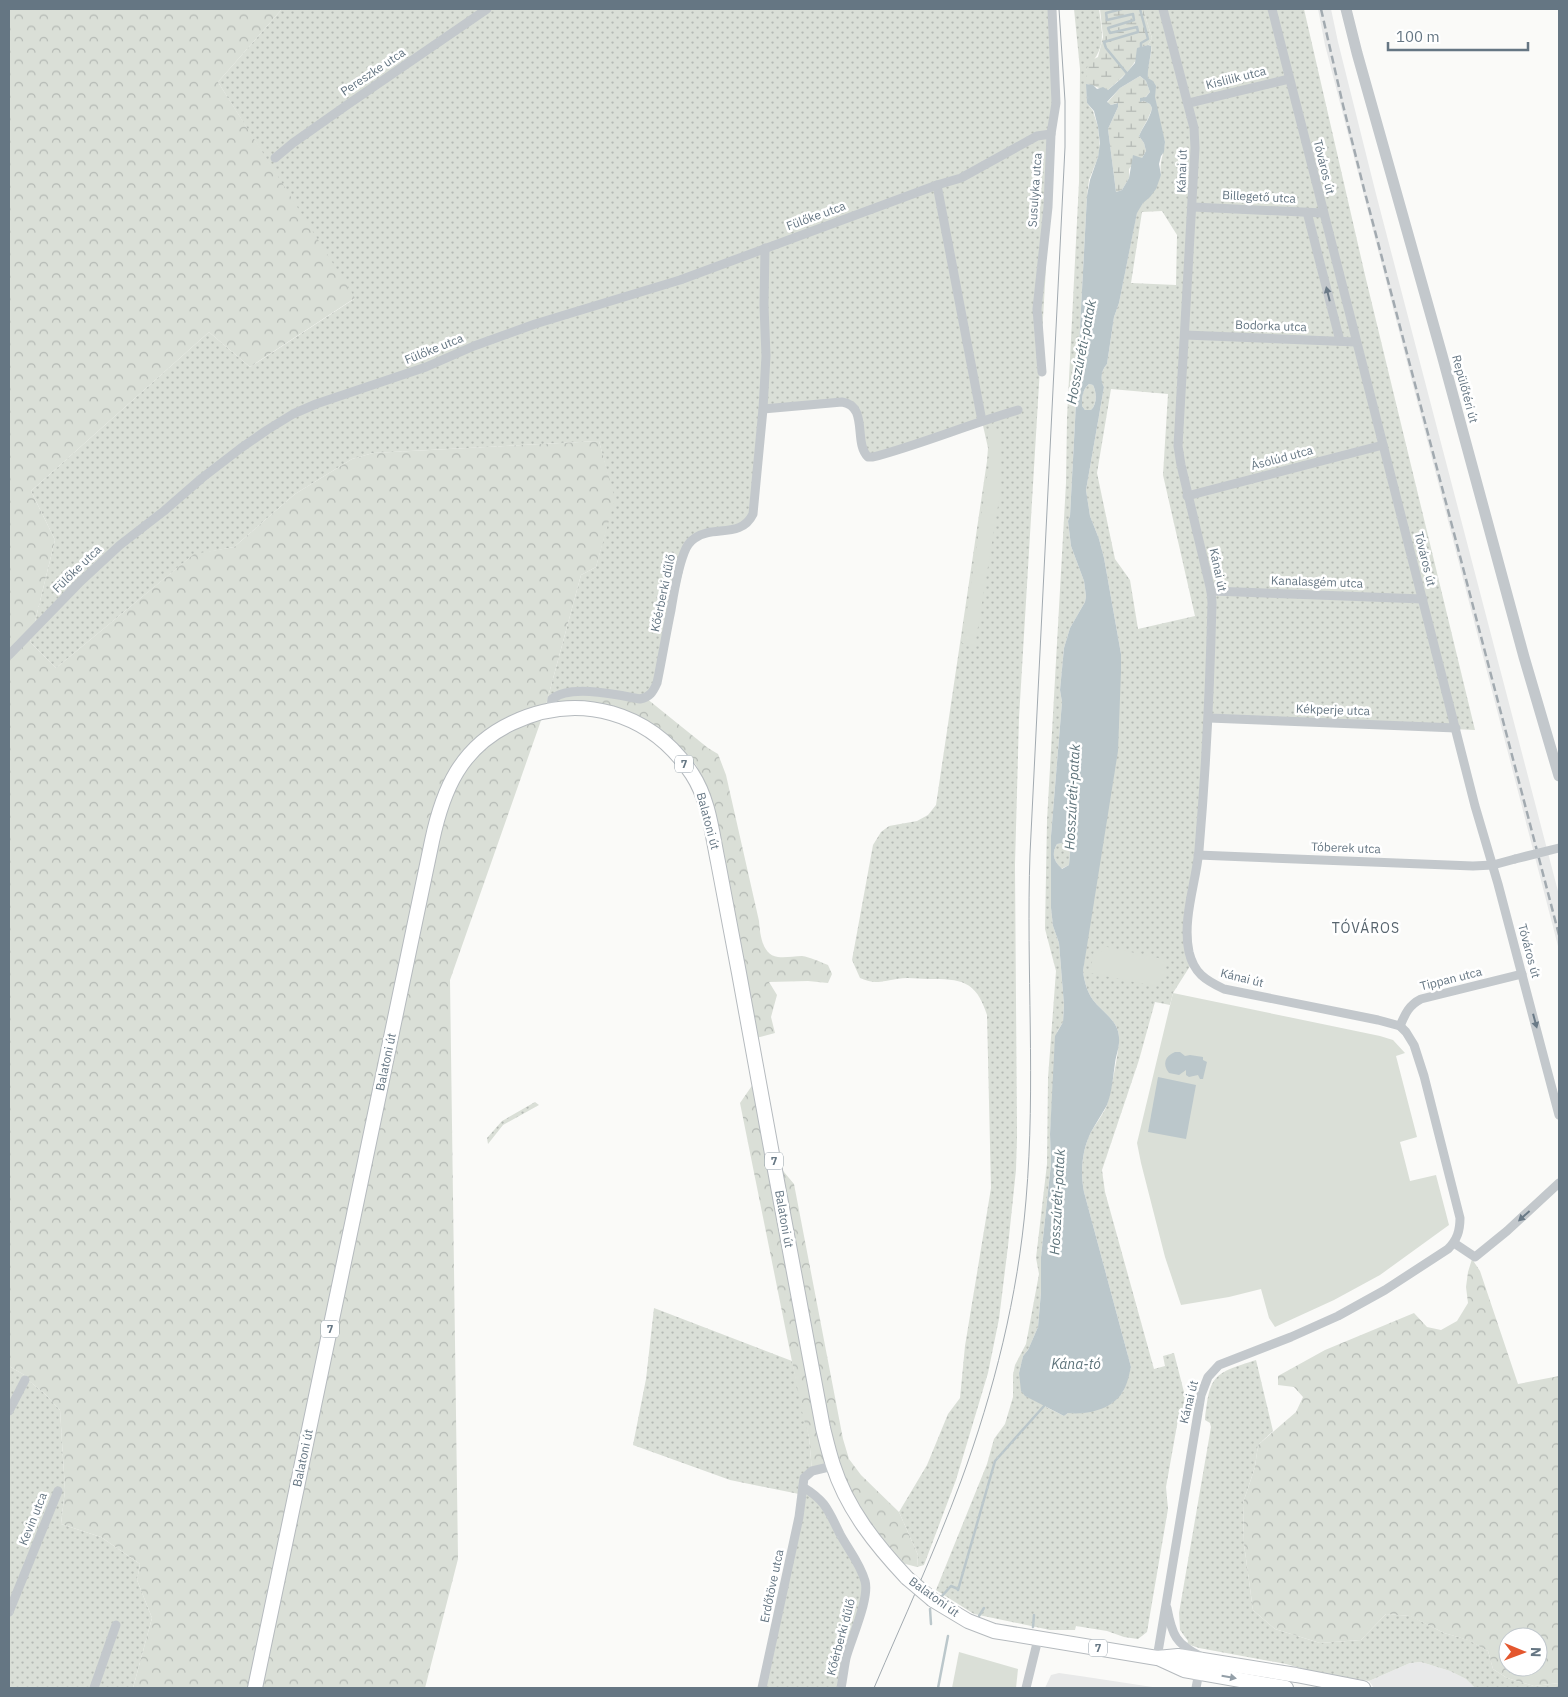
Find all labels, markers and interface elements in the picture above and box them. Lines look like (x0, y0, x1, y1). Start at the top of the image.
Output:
scale bar (1388, 20, 1528, 52)
text: 100 m (1396, 27, 1440, 46)
street label: Pereszke utca (338, 44, 408, 99)
street label: Kislilik utca (1204, 63, 1268, 92)
street label: Tóváros út (1310, 138, 1338, 196)
street label: Kánai út (1173, 149, 1190, 193)
street label: Susulyka utca (1024, 152, 1045, 228)
street label: Billegető utca (1222, 187, 1297, 206)
street label: Fülőke utca (784, 198, 848, 233)
one-way arrow (1323, 286, 1331, 301)
water label: Hosszúréti-patak (1062, 298, 1100, 406)
street label: Bodorka utca (1235, 317, 1308, 334)
street label: Fülőke utca (402, 330, 466, 367)
street label: Repülőtéri út (1449, 353, 1482, 425)
street label: Ásólúd utca (1249, 442, 1315, 473)
street label: Tóváros út (1411, 530, 1439, 588)
street label: Fülőke utca (49, 541, 105, 596)
street label: Kánai út (1207, 547, 1230, 593)
street label: Kőérberki dűlő (647, 552, 678, 633)
street label: Kanalasgém utca (1271, 572, 1364, 591)
street label: Kékperje utca (1296, 701, 1371, 718)
water label: Hosszúréti-patak (1060, 743, 1084, 850)
road number: 7 (675, 756, 693, 772)
street label: Balatoni út (694, 791, 723, 851)
street label: Tóberek utca (1311, 839, 1382, 856)
district label: TÓVÁROS (1332, 918, 1400, 937)
street label: Tóváros út (1515, 922, 1544, 980)
street label: Tippan utca (1418, 963, 1484, 993)
street label: Kánai út (1219, 965, 1265, 990)
one-way arrow (1531, 1014, 1539, 1029)
street label: Balatoni út (372, 1032, 399, 1092)
water label: Hosszúréti-patak (1045, 1148, 1069, 1255)
road number: 7 (765, 1152, 783, 1170)
street label: Balatoni út (772, 1189, 797, 1249)
one-way arrow (1517, 1211, 1530, 1222)
road number: 7 (321, 1320, 339, 1338)
water label: Kána-tó (1051, 1355, 1101, 1373)
street label: Kánai út (1176, 1379, 1201, 1425)
street label: Balatoni út (289, 1428, 316, 1488)
street label: Kevin utca (15, 1490, 50, 1547)
street label: Erdőtöve utca (756, 1547, 787, 1624)
street label: Balatoni út (906, 1573, 962, 1620)
street label: Kőérberki dűlő (823, 1597, 858, 1677)
north arrow (1498, 1627, 1548, 1677)
road number: 7 (1089, 1640, 1107, 1656)
text: N (1527, 1647, 1545, 1657)
one-way arrow (1221, 1674, 1237, 1682)

